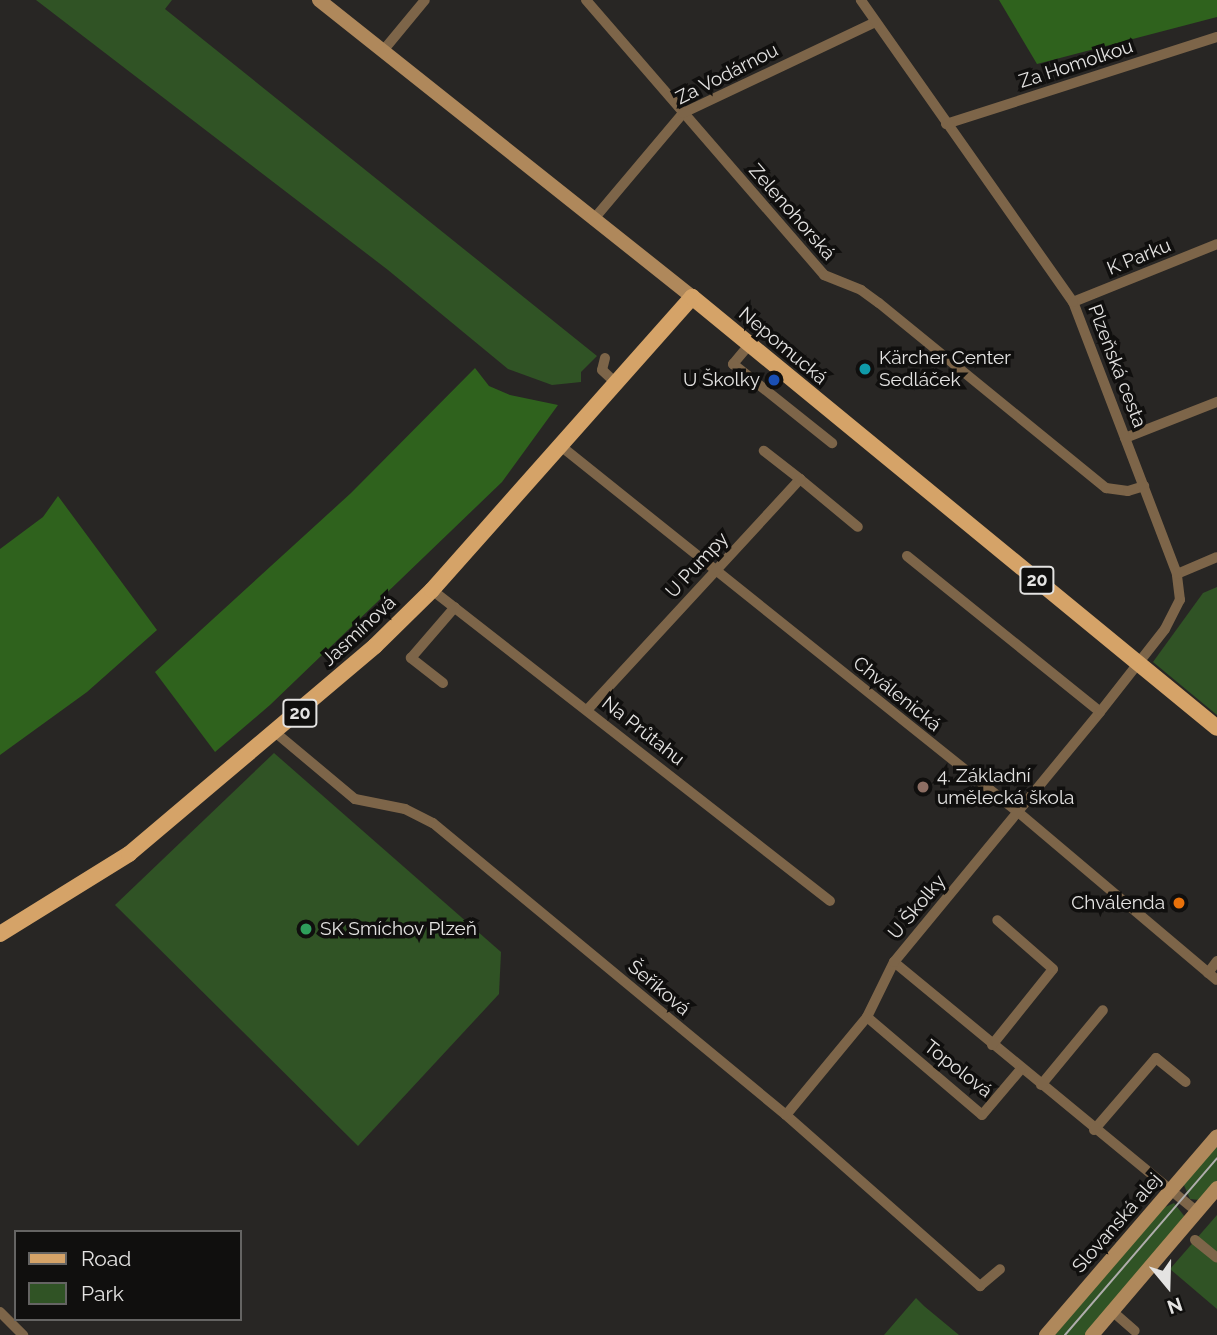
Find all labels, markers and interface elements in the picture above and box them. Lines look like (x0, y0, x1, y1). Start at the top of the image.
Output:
street label: Za Homolkou (1016, 35, 1136, 93)
street label: Za Vodárnou (672, 38, 782, 110)
street label: Zelenohorská (744, 159, 840, 265)
street label: K Parku (1104, 234, 1174, 280)
street label: Plzeňská cesta (1083, 301, 1151, 431)
street label: Nepomucká (734, 302, 832, 390)
place label: Kärcher Center Sedláček (879, 347, 1011, 391)
marker: Kärcher Center Sedláček (857, 361, 873, 377)
place label: U Školky (683, 369, 760, 391)
marker: U Školky (766, 372, 782, 388)
street label: U Pumpy (661, 527, 733, 603)
road number: 20 (1018, 566, 1056, 594)
street label: Jasmínová (317, 591, 401, 671)
street label: Chválenická (848, 652, 946, 736)
street label: Na Průtahu (597, 692, 689, 770)
road number: 20 (281, 698, 319, 728)
place label: 4. Základní umělecká škola (937, 765, 1074, 809)
marker: 4. Základní umělecká škola (915, 779, 931, 795)
street label: U Školky (883, 870, 951, 944)
place label: Chválenda (1071, 892, 1165, 914)
marker: Chválenda (1171, 895, 1187, 911)
place label: SK Smíchov Plzeň (320, 918, 478, 940)
marker: SK Smíchov Plzeň (298, 921, 314, 937)
street label: Šeříková (623, 955, 695, 1021)
street label: Topolová (919, 1035, 997, 1103)
street label: Slovanská alej (1068, 1169, 1166, 1277)
legend (14, 1230, 242, 1321)
text: Road (81, 1246, 131, 1271)
north arrow (1133, 1251, 1203, 1321)
text: Park (81, 1281, 124, 1306)
text: N (1164, 1293, 1185, 1319)

